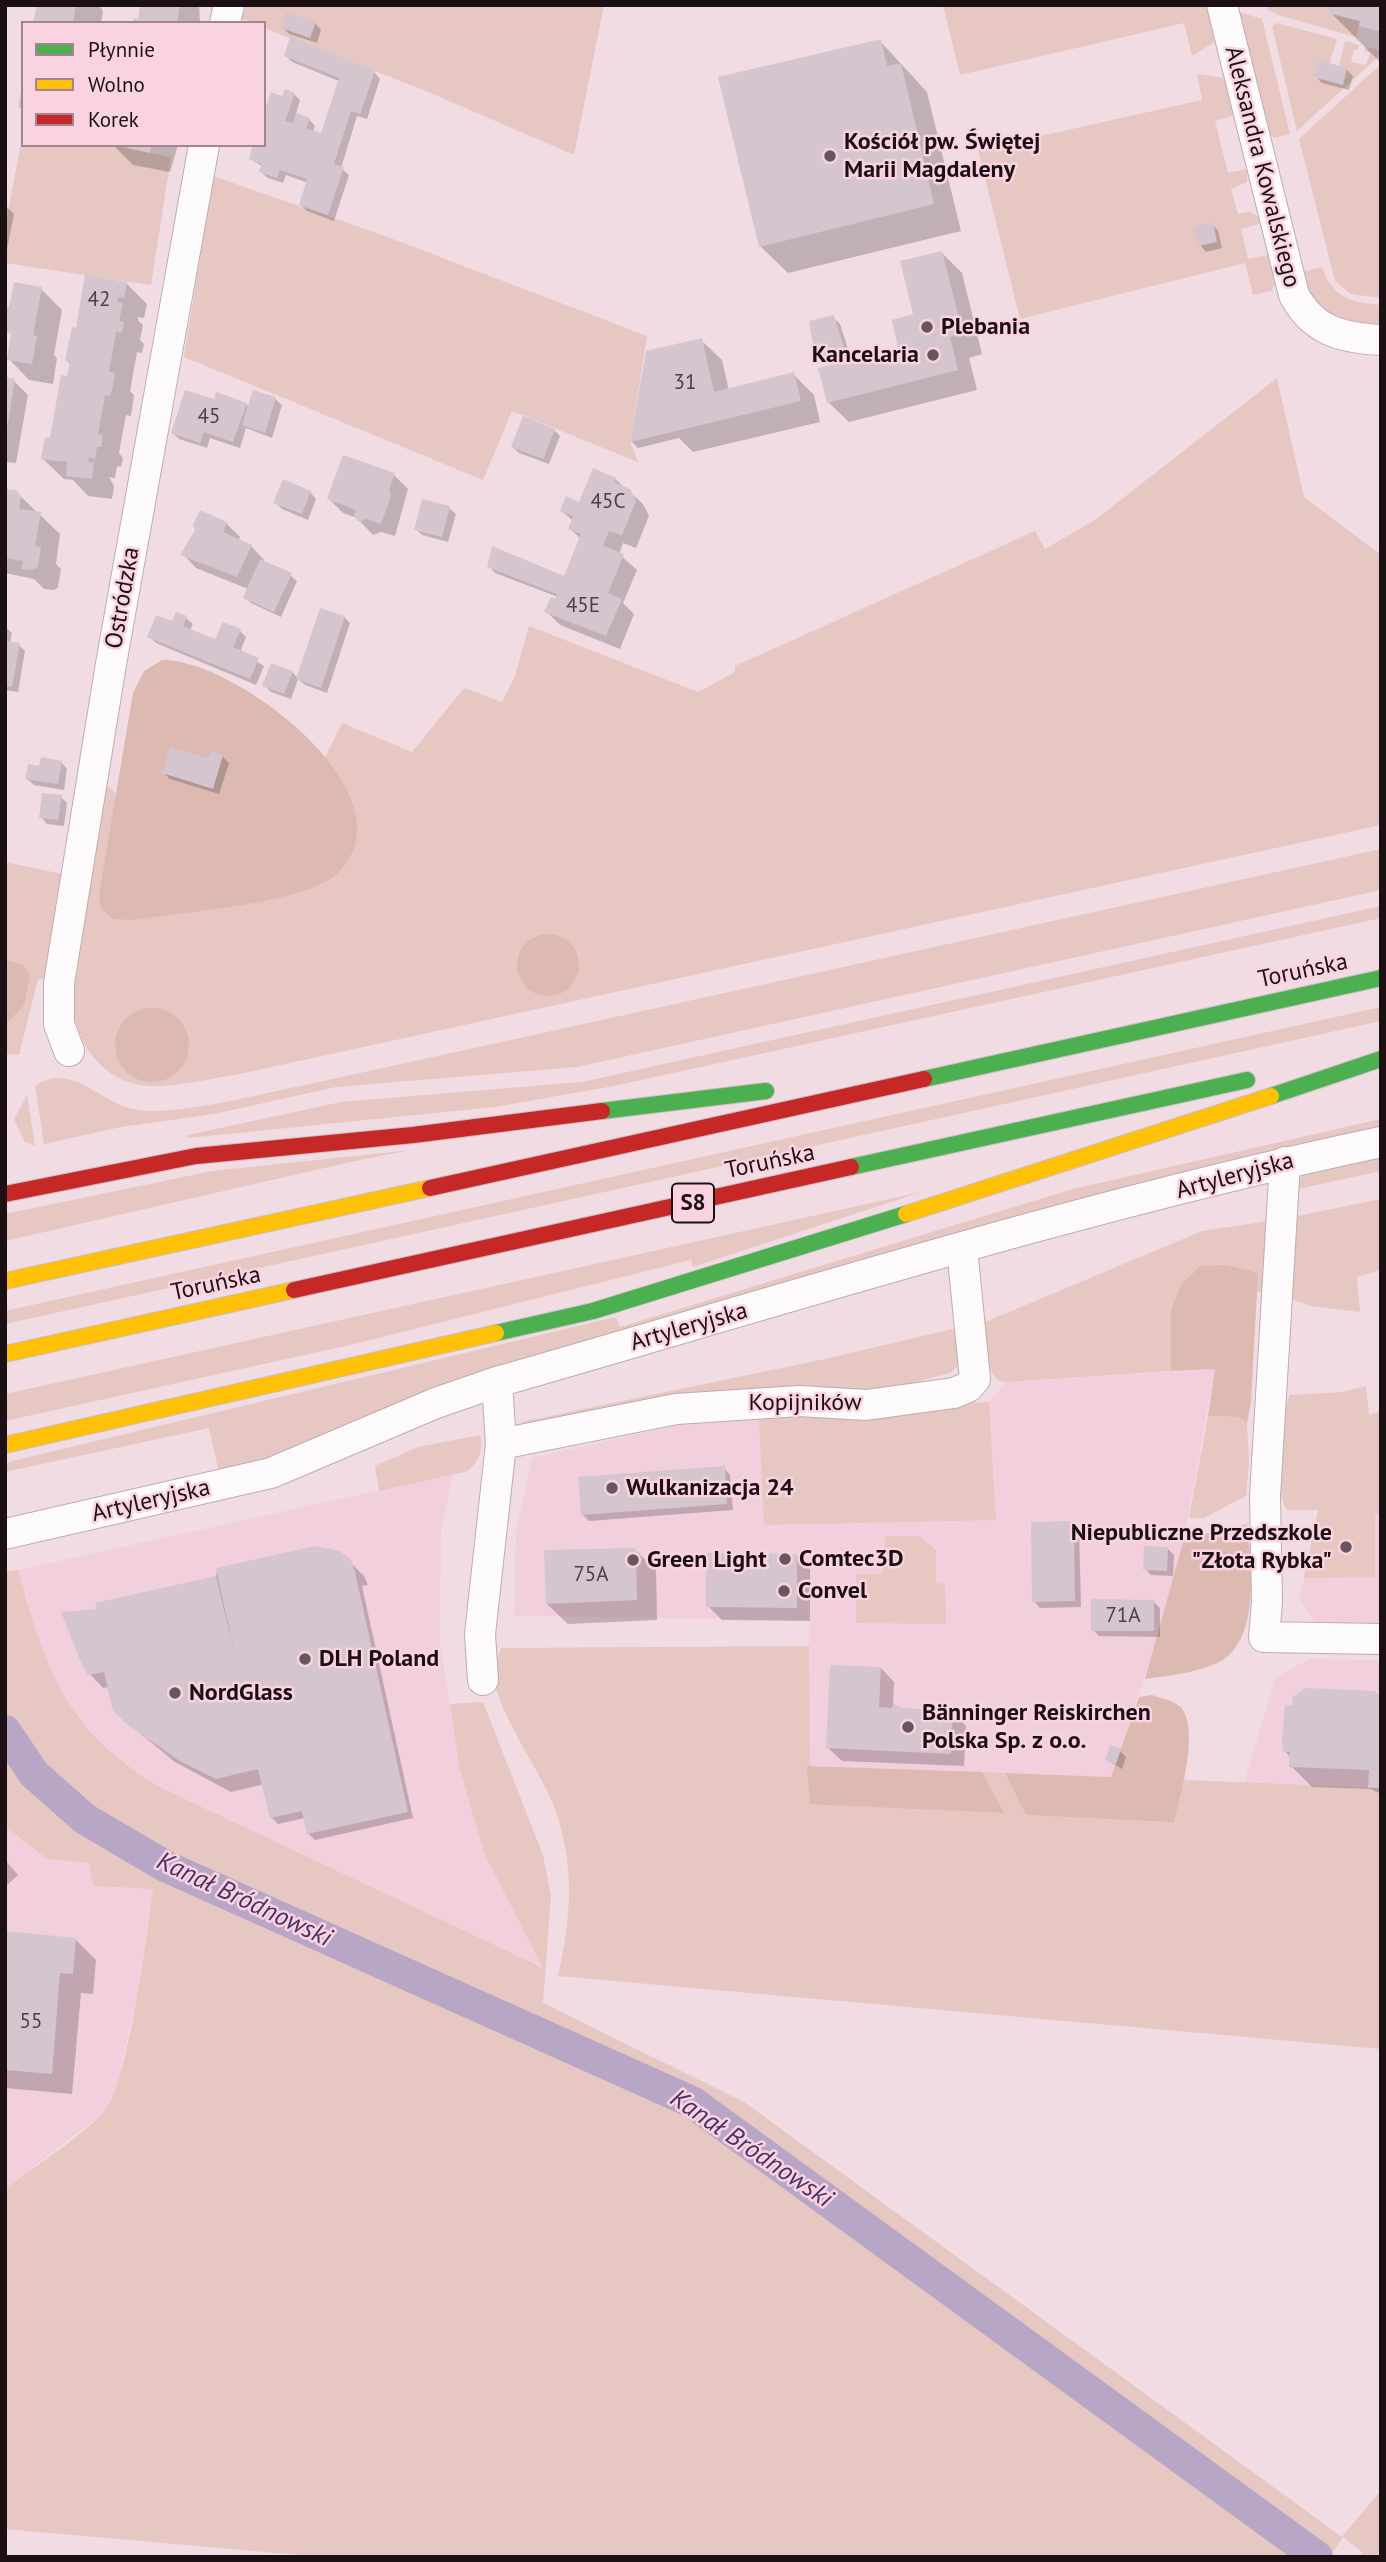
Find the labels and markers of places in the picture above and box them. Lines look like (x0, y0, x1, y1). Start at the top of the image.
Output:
place label: Kościół pw. Świętej Marii Magdaleny (844, 128, 1040, 184)
marker: Kościół pw. Świętej Marii Magdaleny (822, 148, 838, 164)
place label: Plebania (941, 313, 1030, 341)
marker: Plebania (919, 319, 935, 335)
place label: Kancelaria (812, 341, 919, 369)
marker: Kancelaria (925, 347, 941, 363)
place label: Wulkanizacja 24 (626, 1474, 794, 1502)
marker: Wulkanizacja 24 (604, 1480, 620, 1496)
place label: Niepubliczne Przedszkole "Złota Rybka" (1071, 1519, 1332, 1575)
marker: Niepubliczne Przedszkole "Złota Rybka" (1338, 1539, 1354, 1555)
place label: Comtec3D (799, 1545, 904, 1573)
place label: Green Light (647, 1546, 767, 1574)
marker: Comtec3D (777, 1551, 793, 1567)
marker: Green Light (625, 1552, 641, 1568)
place label: Convel (798, 1577, 867, 1605)
marker: Convel (776, 1583, 792, 1599)
place label: DLH Poland (319, 1645, 439, 1673)
marker: DLH Poland (297, 1651, 313, 1667)
place label: NordGlass (189, 1679, 293, 1707)
marker: NordGlass (167, 1685, 183, 1701)
place label: Bänninger Reiskirchen Polska Sp. z o.o. (922, 1699, 1151, 1755)
marker: Bänninger Reiskirchen Polska Sp. z o.o. (900, 1719, 916, 1735)

